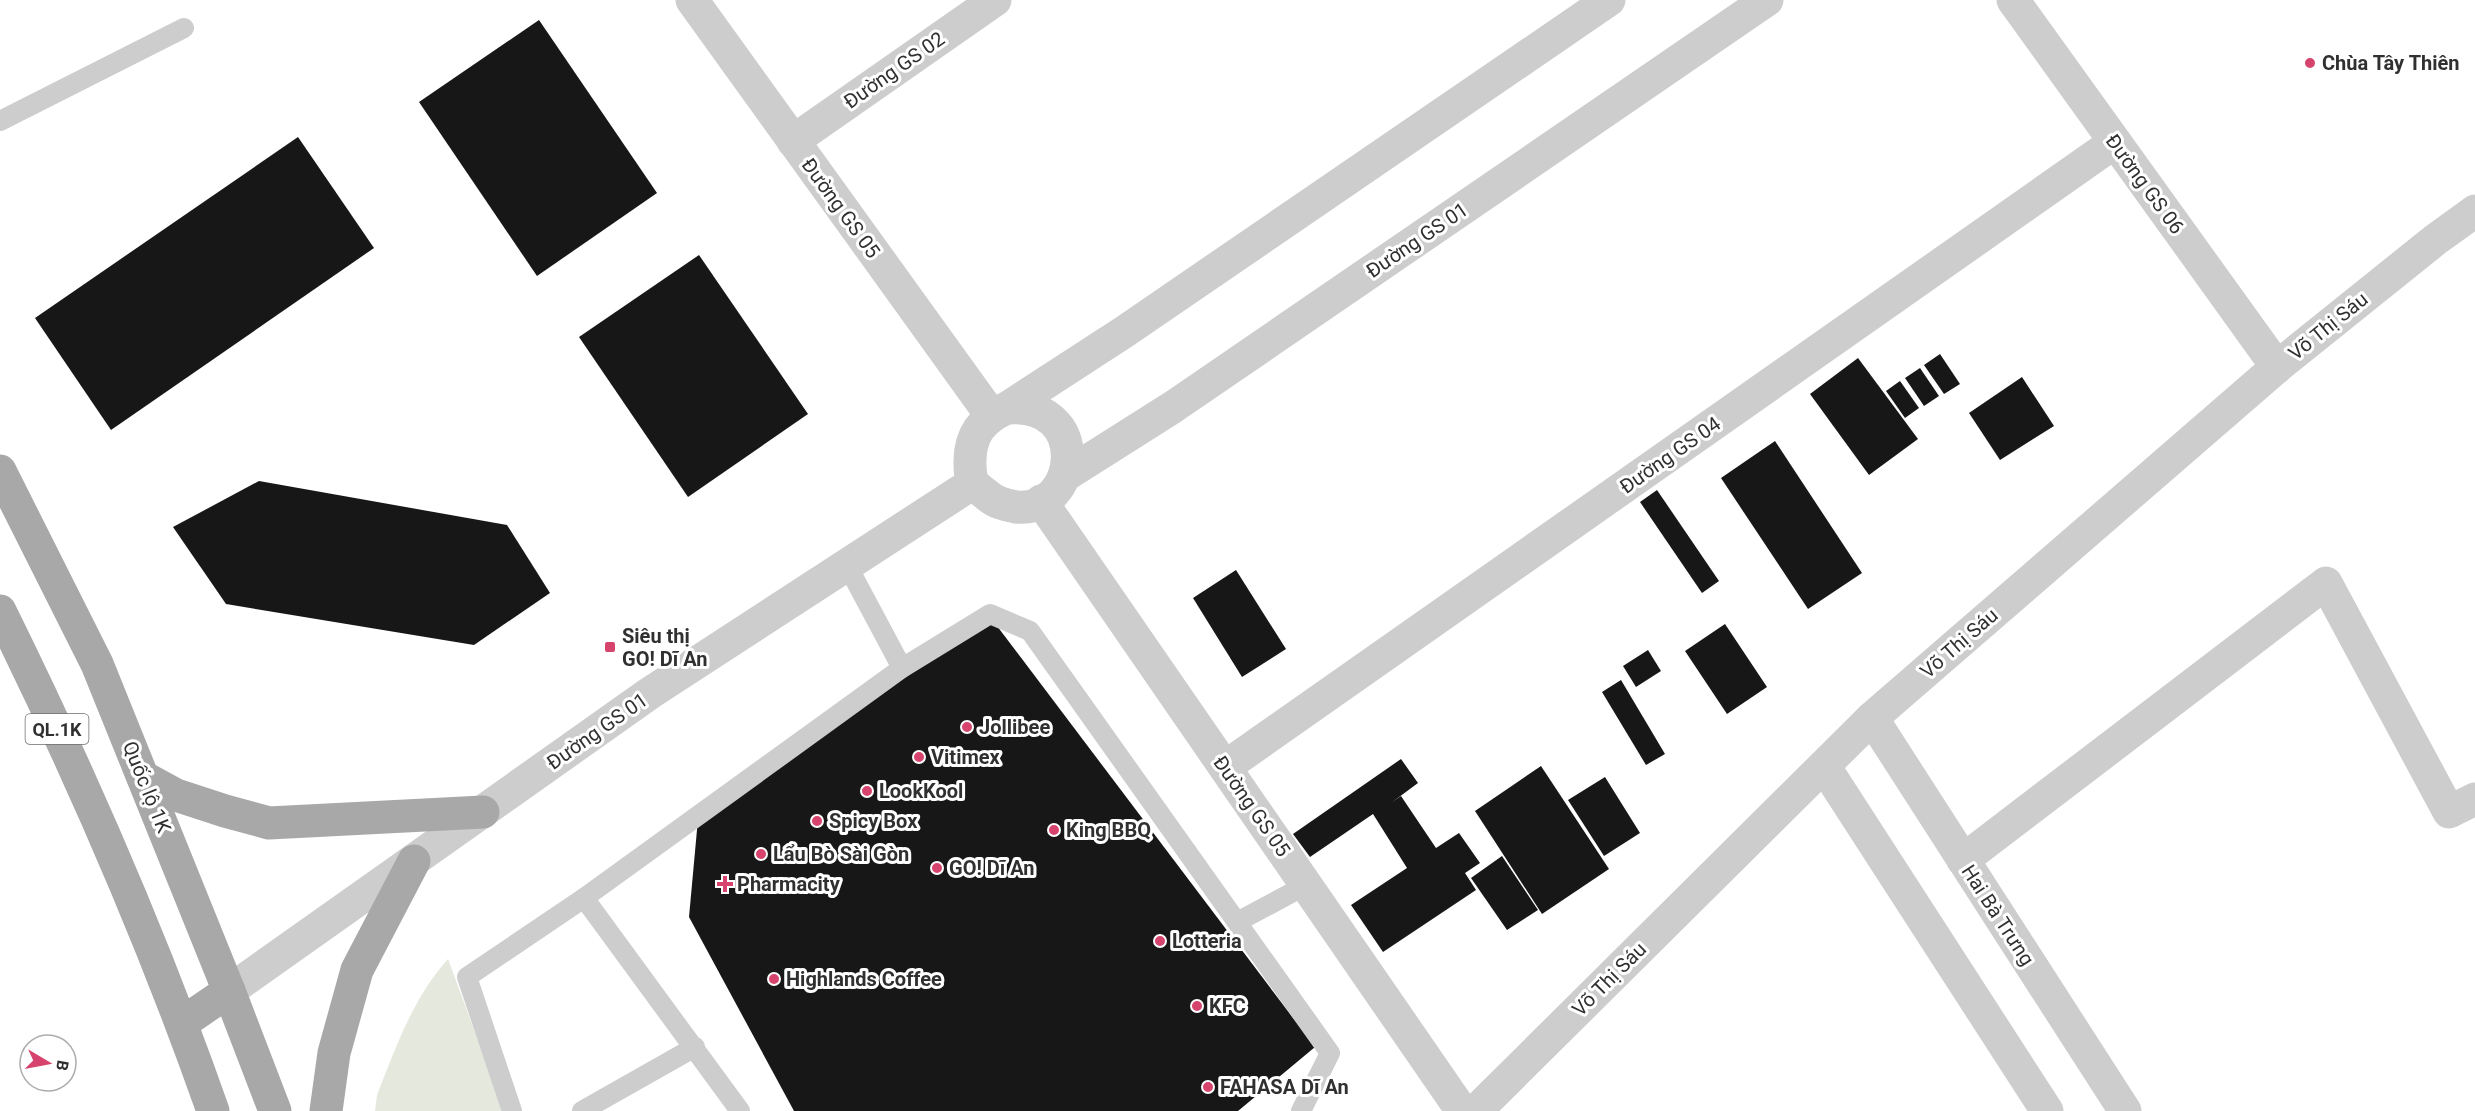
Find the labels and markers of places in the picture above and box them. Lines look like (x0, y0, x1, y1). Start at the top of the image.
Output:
place label: Chùa Tây Thiên (2322, 51, 2460, 75)
marker: Chùa Tây Thiên (2303, 56, 2317, 70)
place label: Siêu thị GO! Dĩ An (622, 624, 708, 671)
marker: Siêu thị GO! Dĩ An (603, 640, 617, 654)
place label: Jollibee (979, 715, 1050, 739)
marker: Jollibee (960, 720, 974, 734)
place label: Vitimex (931, 745, 1001, 769)
marker: Vitimex (912, 750, 926, 764)
place label: LookKool (879, 779, 963, 803)
marker: LookKool (860, 784, 874, 798)
place label: Spicy Box (829, 809, 918, 833)
marker: Spicy Box (810, 814, 824, 828)
place label: King BBQ (1066, 818, 1151, 842)
marker: King BBQ (1047, 823, 1061, 837)
place label: Lẩu Bò Sài Gòn (773, 842, 909, 866)
marker: Lẩu Bò Sài Gòn (754, 847, 768, 861)
place label: GO! Dĩ An (949, 856, 1035, 880)
marker: GO! Dĩ An (930, 861, 944, 875)
place label: Pharmacity (737, 872, 841, 896)
marker: Pharmacity (718, 877, 732, 891)
place label: Lotteria (1172, 929, 1242, 953)
marker: Lotteria (1153, 934, 1167, 948)
place label: Highlands Coffee (786, 967, 942, 991)
marker: Highlands Coffee (767, 972, 781, 986)
place label: KFC (1209, 994, 1246, 1018)
marker: KFC (1190, 999, 1204, 1013)
place label: FAHASA Dĩ An (1220, 1075, 1349, 1099)
marker: FAHASA Dĩ An (1201, 1080, 1215, 1094)

